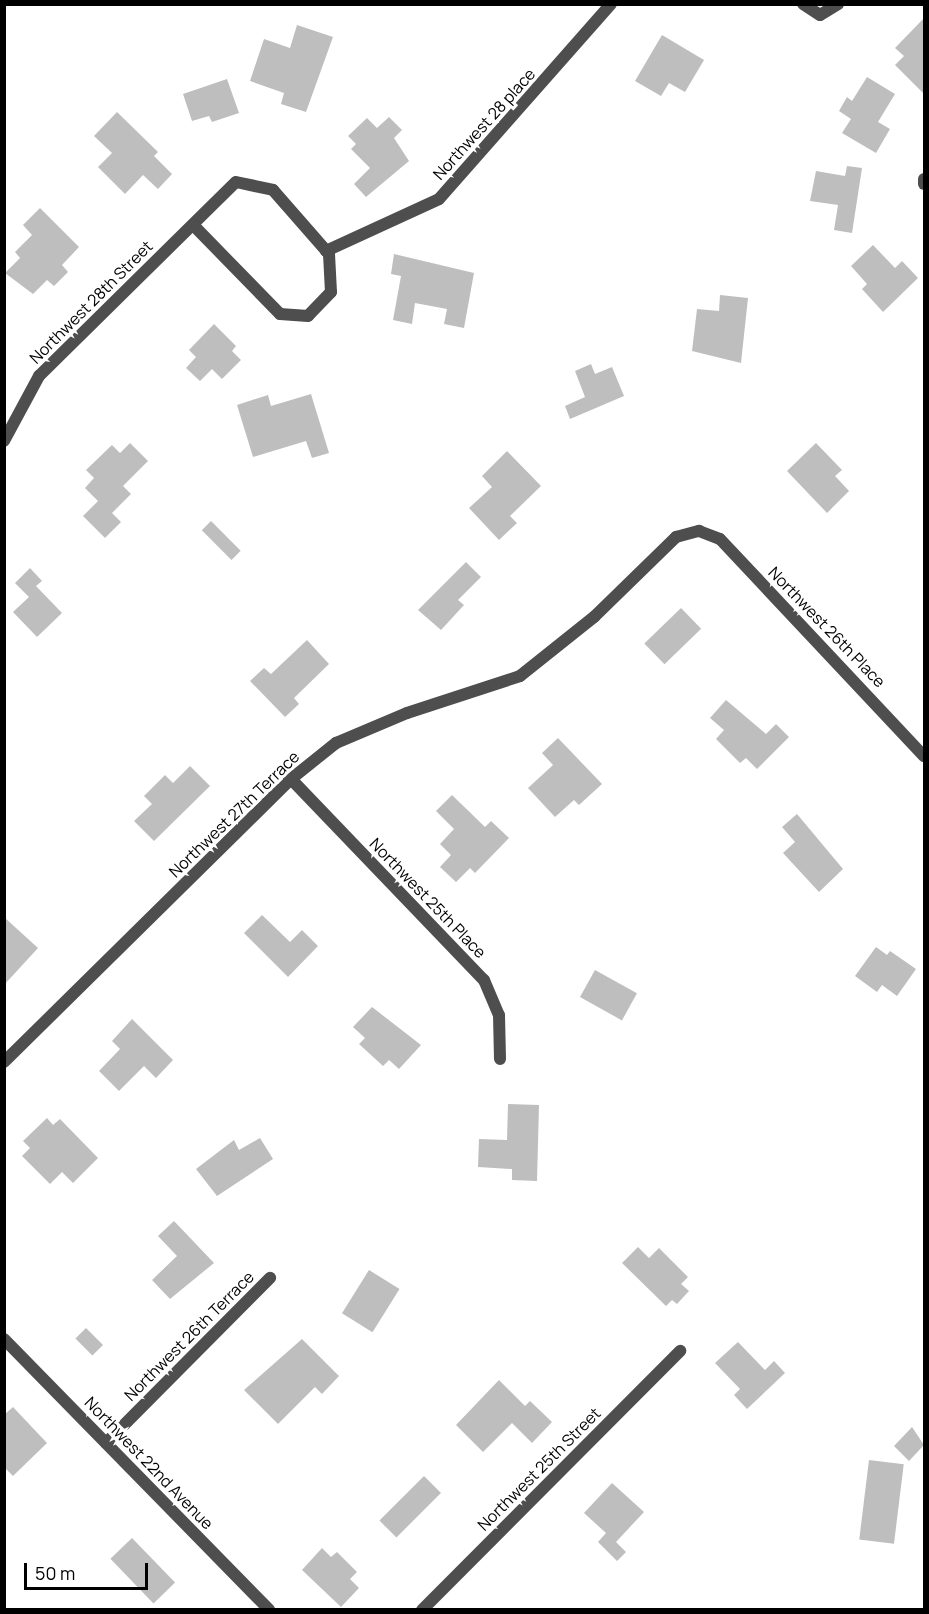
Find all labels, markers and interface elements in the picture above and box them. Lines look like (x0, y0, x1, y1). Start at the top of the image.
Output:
street label: Northwest 28 place (429, 64, 539, 184)
street label: Northwest 28th Street (26, 237, 156, 367)
street label: Northwest 26th Place (765, 563, 889, 691)
street label: Northwest 27th Terrace (165, 747, 303, 881)
street label: Northwest 25th Place (366, 834, 490, 962)
street label: Northwest 26th Terrace (120, 1267, 258, 1405)
street label: Northwest 22nd Avenue (81, 1393, 217, 1533)
street label: Northwest 25th Street (474, 1404, 604, 1534)
scale bar (27, 1551, 152, 1589)
text: 50 m (35, 1561, 75, 1585)

